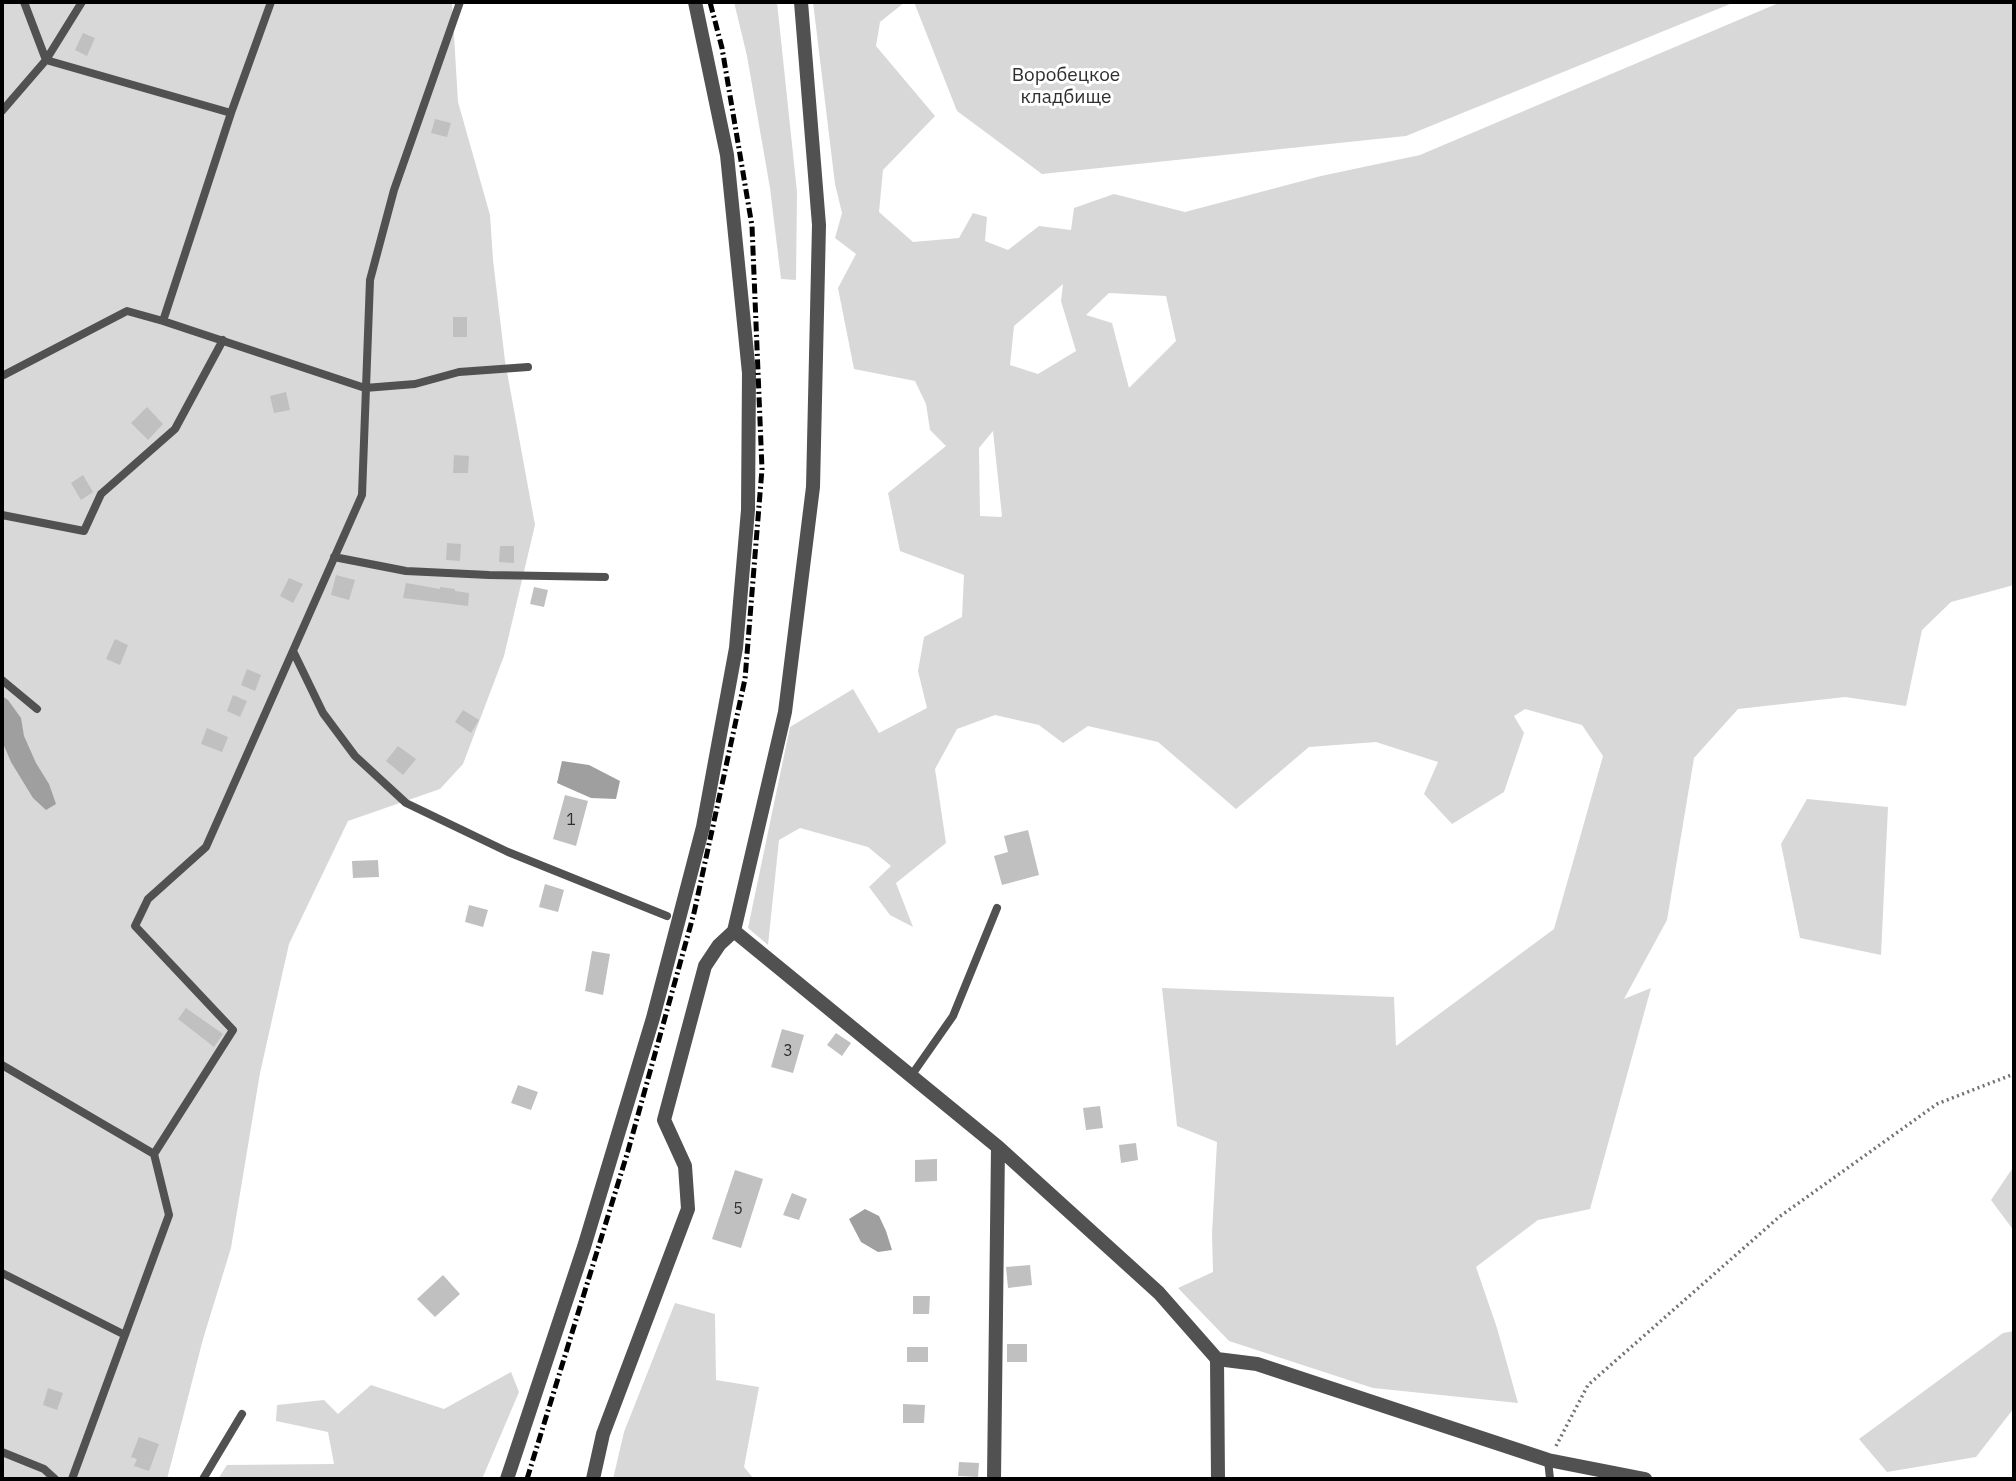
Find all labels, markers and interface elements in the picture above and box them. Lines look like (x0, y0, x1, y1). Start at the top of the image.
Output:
park label: Воробецкое кладбище (1012, 65, 1120, 109)
house number: 1 (566, 810, 576, 830)
house number: 3 (783, 1041, 793, 1061)
house number: 5 (733, 1199, 743, 1219)

